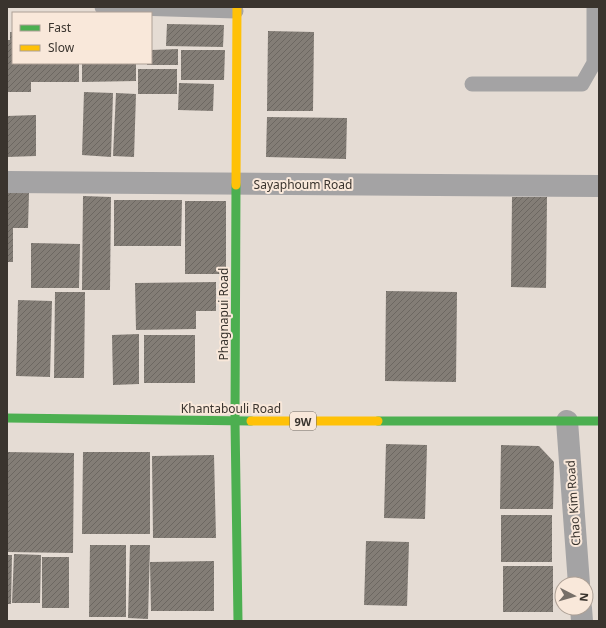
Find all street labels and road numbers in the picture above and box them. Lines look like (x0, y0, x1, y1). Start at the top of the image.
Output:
street label: Sayaphoum Road (254, 176, 352, 193)
street label: Phagnapui Road (215, 268, 232, 360)
street label: Khantabouli Road (181, 400, 281, 417)
road number: 9W (290, 412, 316, 430)
street label: Chao Kim Road (562, 460, 584, 546)

